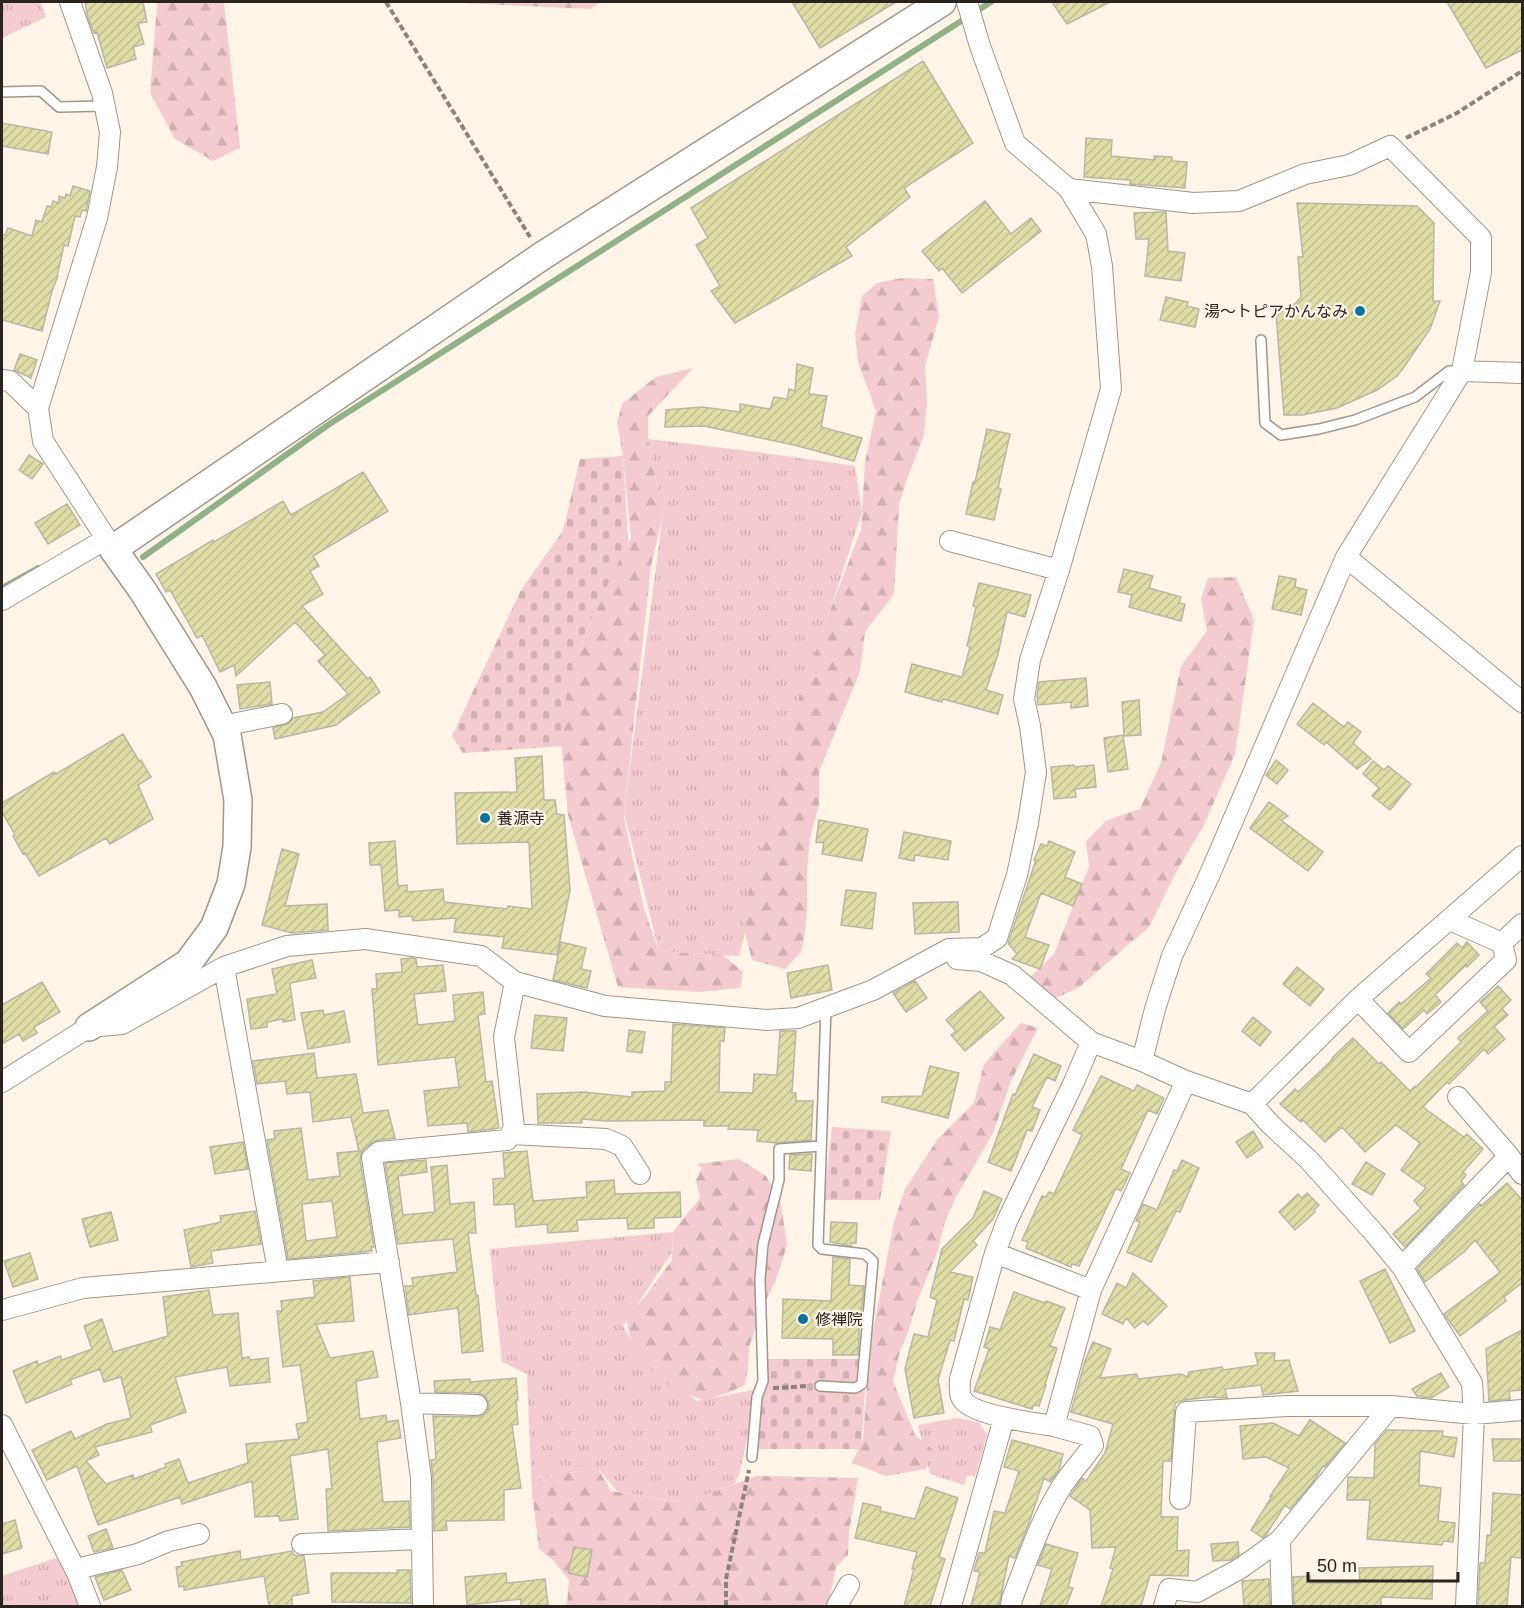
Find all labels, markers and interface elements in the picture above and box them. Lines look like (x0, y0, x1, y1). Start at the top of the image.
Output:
place label: 湯～トピアかんなみ (1204, 303, 1348, 320)
marker: 湯～トピアかんなみ (1353, 304, 1367, 318)
place label: 養源寺 (497, 810, 545, 827)
marker: 養源寺 (478, 811, 492, 825)
place label: 修禅院 (815, 1311, 863, 1328)
marker: 修禅院 (796, 1312, 810, 1326)
scale bar (1308, 1545, 1458, 1583)
text: 50 m (1317, 1556, 1357, 1576)

